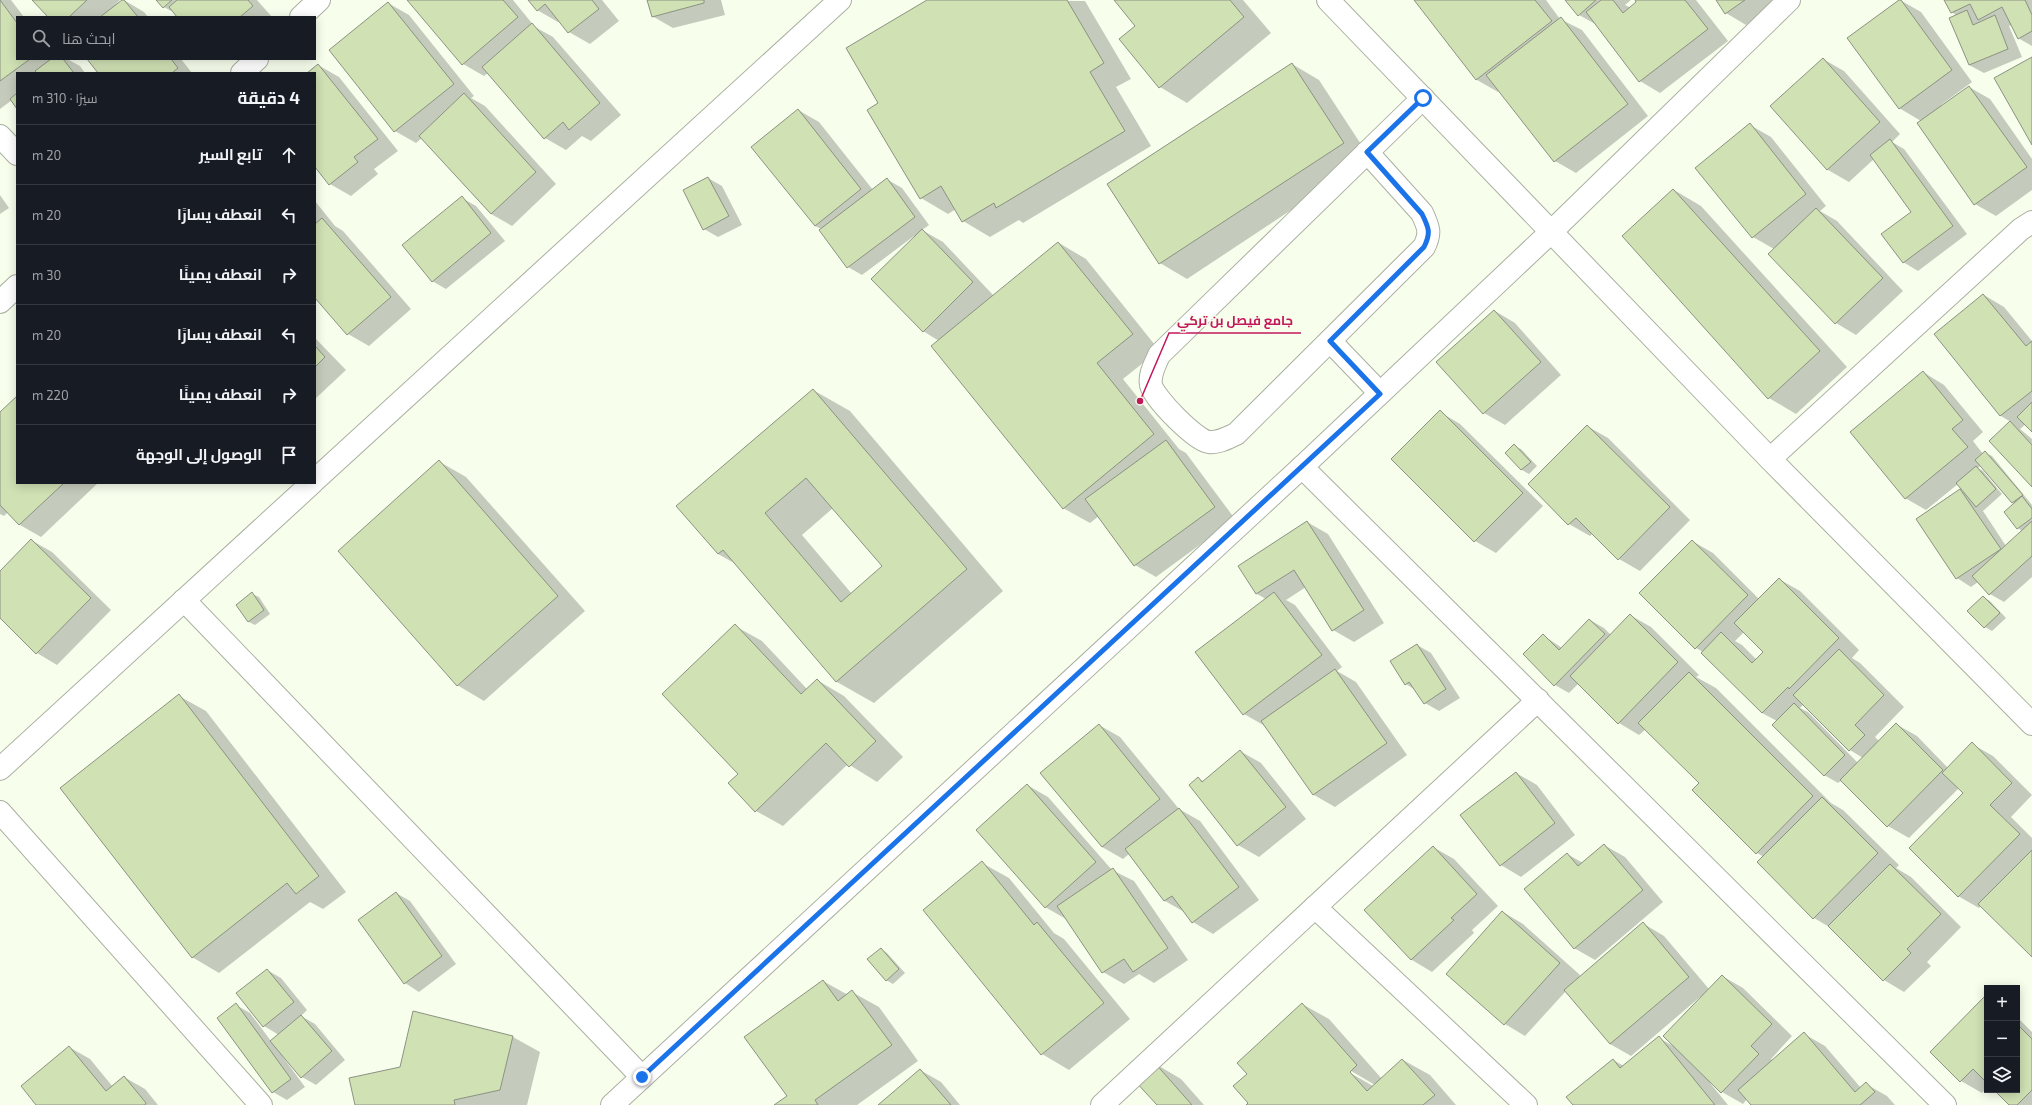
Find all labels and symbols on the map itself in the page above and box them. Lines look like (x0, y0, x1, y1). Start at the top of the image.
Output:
route start (1414, 89, 1432, 107)
callout: جامع فيصل بن تركي (1169, 308, 1301, 333)
text: جامع فيصل بن تركي (1177, 312, 1293, 332)
route end (633, 1068, 651, 1086)

